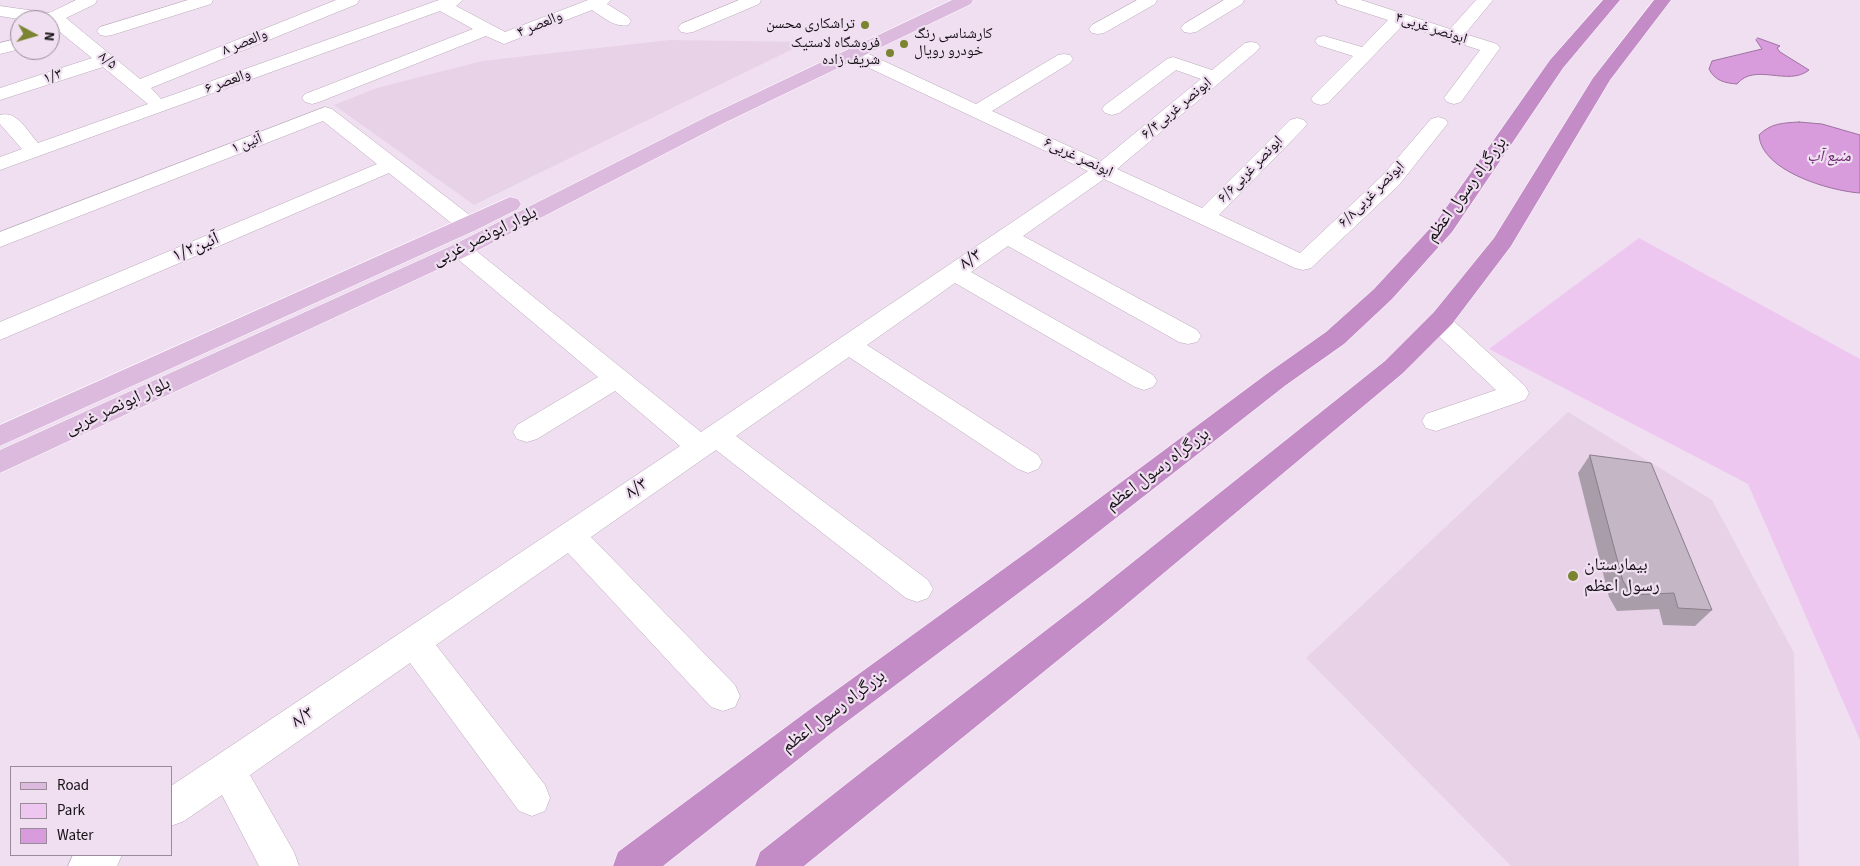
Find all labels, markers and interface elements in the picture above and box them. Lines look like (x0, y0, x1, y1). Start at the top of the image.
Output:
street label: والعصر ۴ (515, 8, 565, 42)
street label: ۴ابونصر غربی (1393, 9, 1469, 49)
north arrow (10, 10, 60, 60)
place label: تراشکاری محسن (766, 16, 855, 34)
marker: تراشکاری محسن (859, 19, 871, 31)
street label: والعصر ۸ (220, 26, 270, 60)
place label: کارشناسی رنگ خودرو رویال (914, 26, 993, 61)
text: N (38, 31, 59, 42)
place label: فروشگاه لاستیک شریف زاده (791, 35, 880, 70)
marker: کارشناسی رنگ خودرو رویال (898, 38, 910, 50)
marker: فروشگاه لاستیک شریف زاده (884, 47, 896, 59)
street label: ۸/۵ (94, 48, 120, 74)
street label: والعصر ۶ (203, 65, 253, 99)
street label: ۱/۳ (41, 66, 65, 88)
street label: ۶/۴ابونصر غربی (1138, 74, 1216, 144)
street label: آئین ۱ (229, 130, 265, 158)
street label: ۶/۶ابونصر غربی (1215, 133, 1287, 207)
street label: بزرگراه رسول اعظم (1422, 133, 1512, 247)
street label: ۶ابونصر غربی (1040, 134, 1116, 182)
water label: منبع آب (1807, 147, 1851, 167)
street label: ۶/۸ابونصر غربی (1335, 158, 1409, 232)
street label: بلوار ابونصر غربی (429, 202, 541, 272)
street label: ۱/۲آئین (169, 229, 223, 267)
street label: ۸/۳ (956, 245, 986, 275)
street label: بلوار ابونصر غربی (62, 373, 174, 441)
street label: بزرگراه رسول اعظم (1102, 424, 1214, 516)
street label: ۸/۳ (622, 474, 652, 504)
place label: بیمارستان رسول اعظم (1584, 555, 1660, 598)
marker: بیمارستان رسول اعظم (1566, 569, 1580, 583)
street label: بزرگراه رسول اعظم (778, 666, 890, 758)
street label: ۸/۳ (288, 703, 318, 733)
legend (10, 766, 172, 856)
text: Road (57, 775, 89, 796)
text: Park (57, 800, 85, 821)
text: Water (57, 825, 93, 846)

